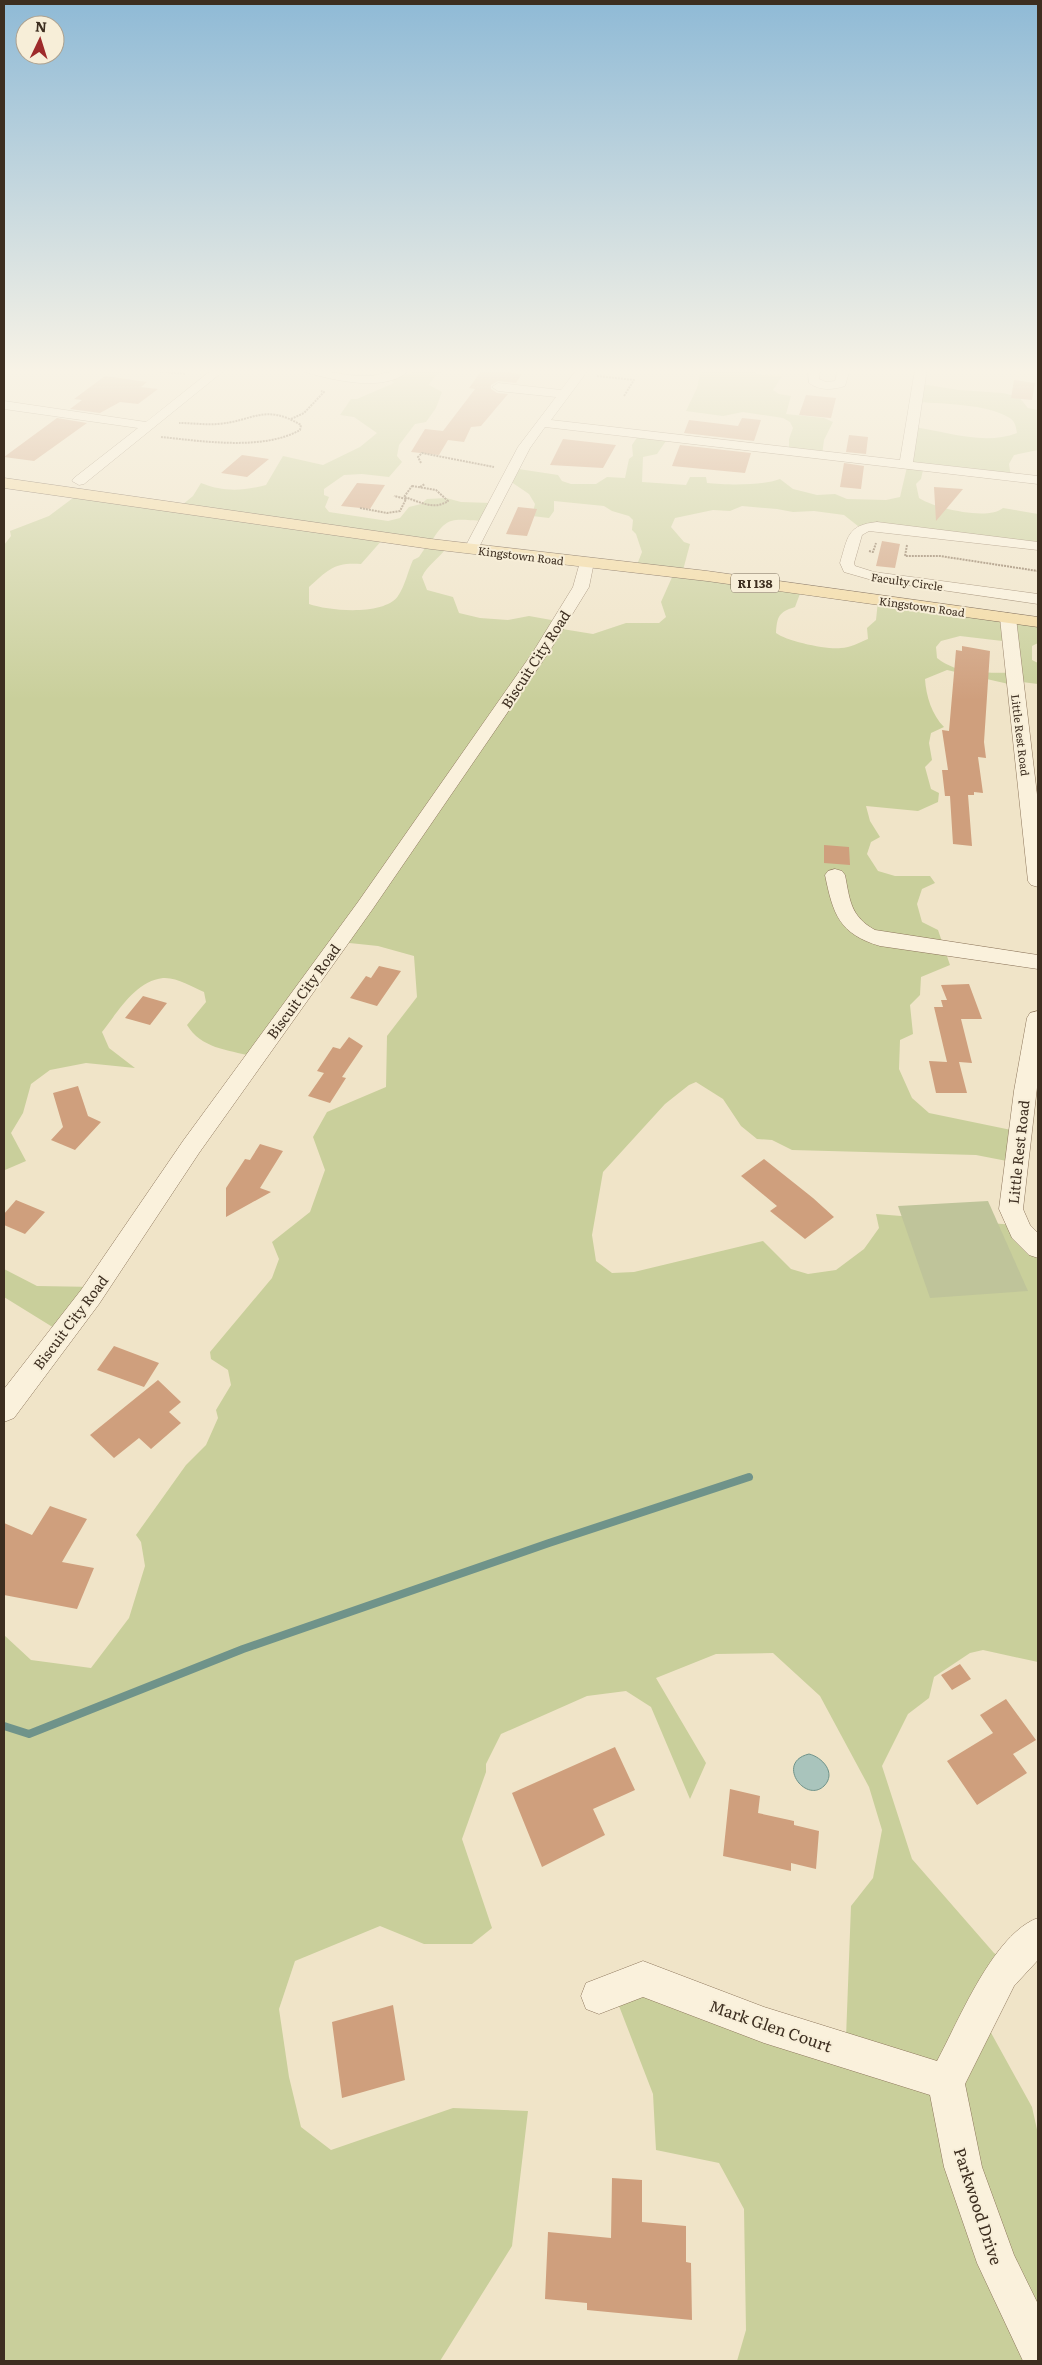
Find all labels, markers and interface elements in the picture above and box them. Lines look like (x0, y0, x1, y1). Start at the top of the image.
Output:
north arrow (15, 15, 65, 65)
text: N (34, 16, 48, 36)
street label: Kingstown Road (477, 542, 565, 568)
street label: Faculty Circle (870, 568, 944, 594)
road number: RI 138 (731, 574, 779, 592)
street label: Kingstown Road (878, 592, 966, 620)
street label: Biscuit City Road (496, 606, 574, 712)
street label: Little Rest Road (1008, 693, 1034, 777)
street label: Biscuit City Road (262, 939, 345, 1043)
street label: Little Rest Road (1003, 1099, 1033, 1205)
street label: Biscuit City Road (28, 1270, 112, 1373)
street label: Mark Glen Court (706, 1993, 836, 2057)
street label: Parkwood Drive (949, 2144, 1009, 2268)

